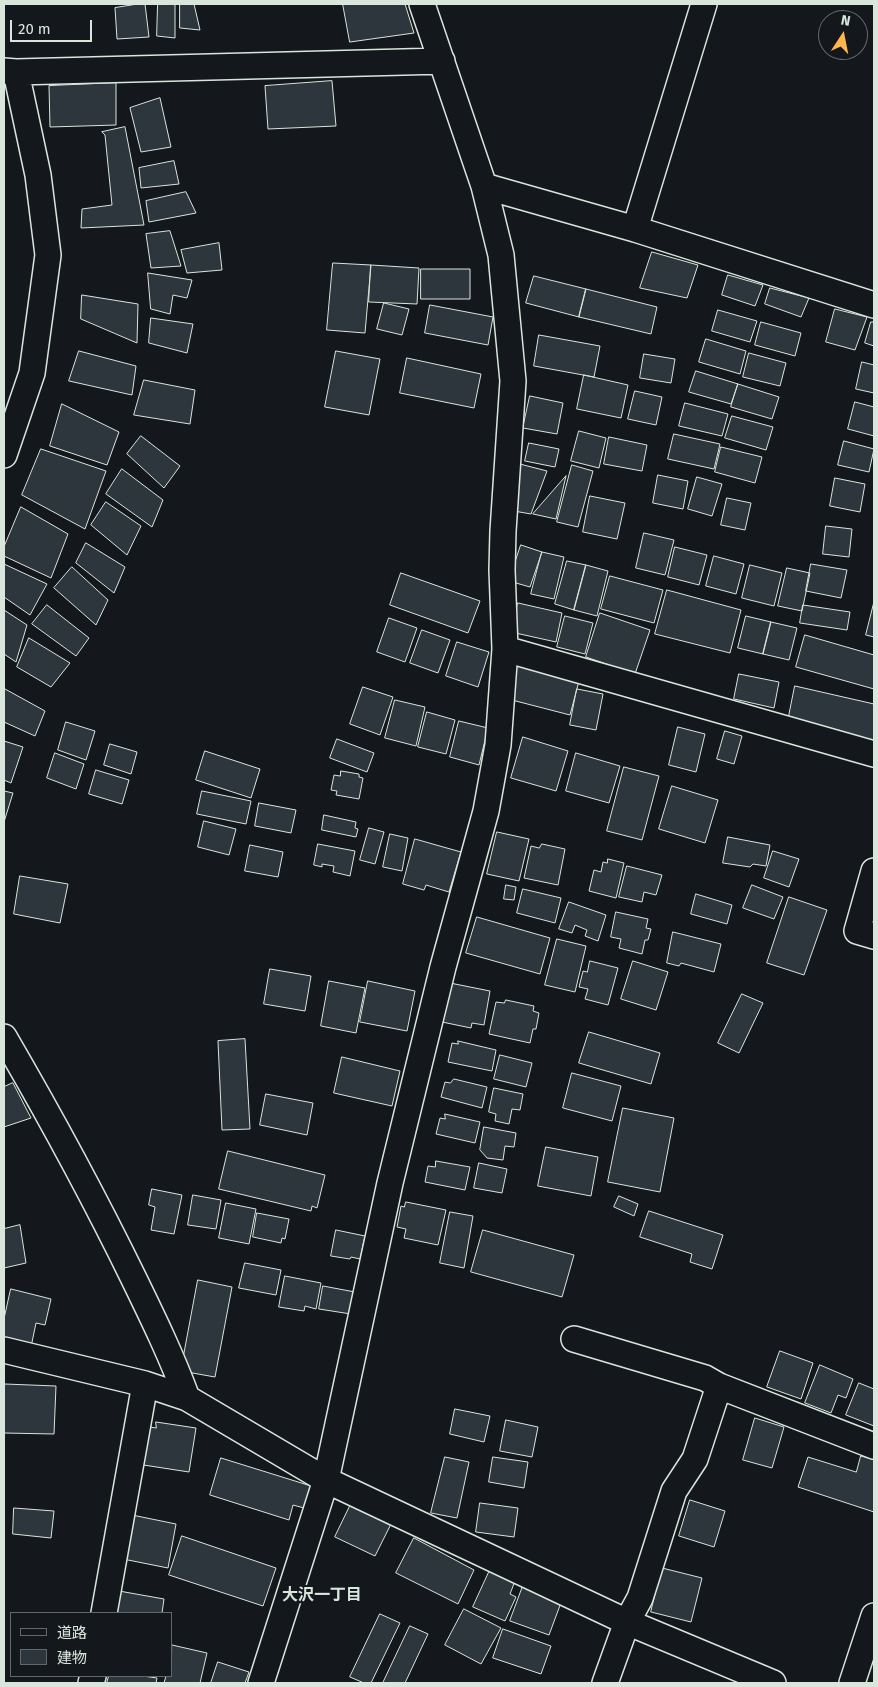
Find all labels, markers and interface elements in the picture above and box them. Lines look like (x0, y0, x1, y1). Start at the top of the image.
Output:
scale bar (12, 10, 95, 42)
north arrow (818, 10, 868, 60)
text: N (840, 12, 852, 30)
text: 20 m (18, 20, 51, 38)
district label: 大沢一丁目 (282, 1586, 362, 1606)
legend (10, 1612, 172, 1677)
text: 道路 (57, 1624, 87, 1642)
text: 建物 (57, 1649, 87, 1667)

